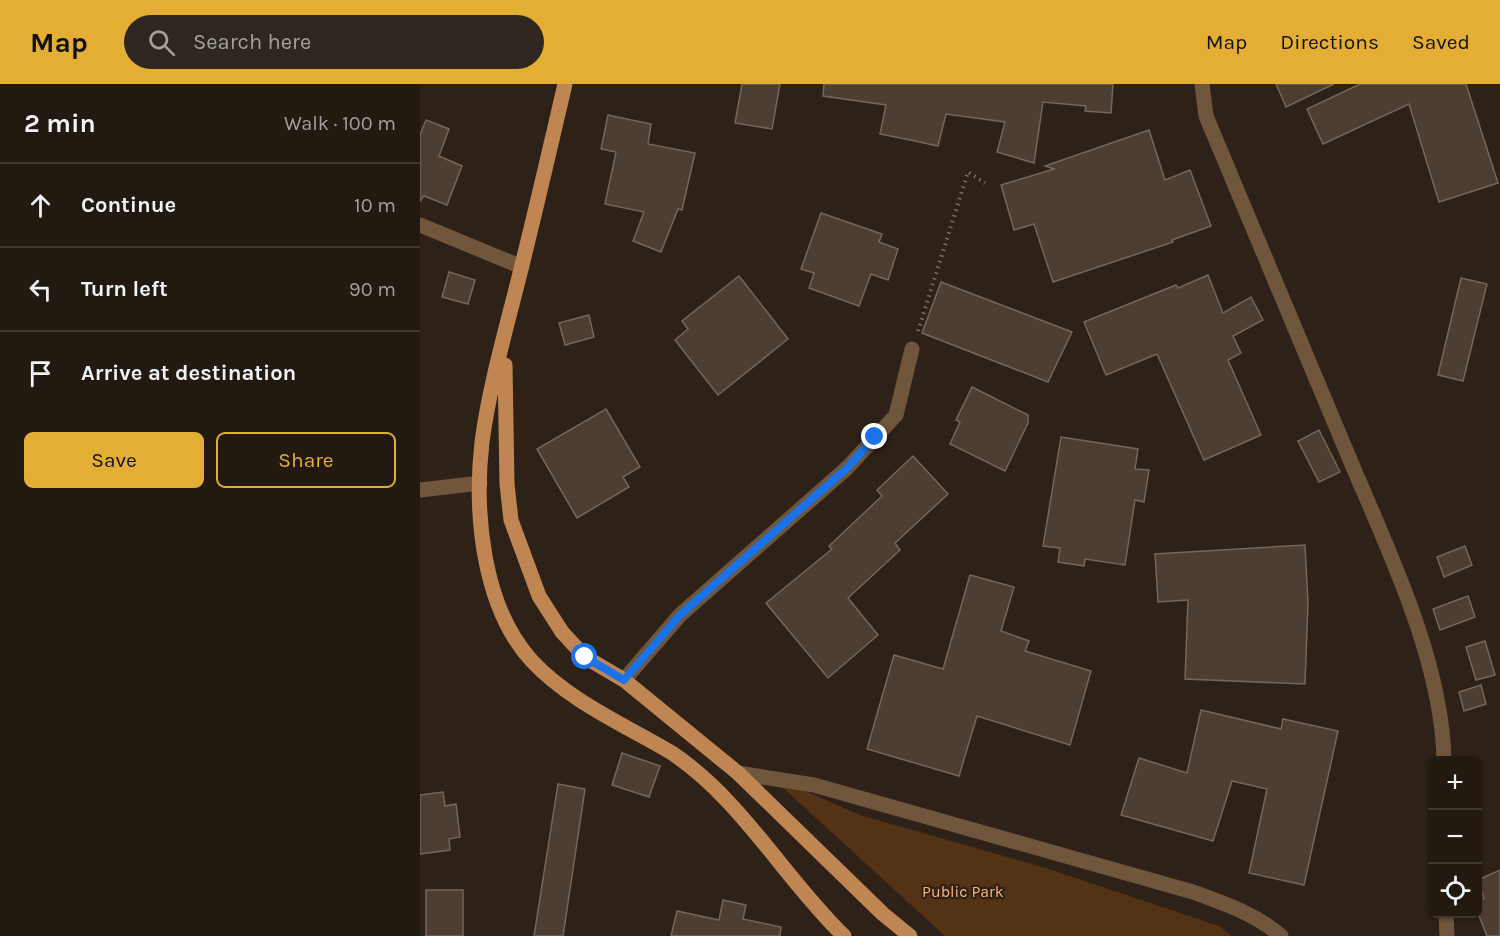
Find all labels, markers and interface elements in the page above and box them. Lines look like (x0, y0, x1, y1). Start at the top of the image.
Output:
search box (124, 15, 544, 69)
text: Map (30, 26, 88, 59)
icon: search (145, 26, 178, 59)
text: Search here (193, 29, 311, 55)
text: Map (1206, 30, 1247, 54)
text: Directions (1280, 30, 1379, 54)
text: Saved (1412, 30, 1470, 54)
text: 2 min (24, 108, 96, 139)
text: Walk · 100 m (284, 112, 396, 135)
icon: ahead (24, 189, 57, 222)
text: Continue (81, 192, 176, 218)
text: 10 m (354, 194, 396, 217)
icon: left (24, 273, 57, 306)
text: Turn left (81, 276, 168, 302)
text: 90 m (349, 278, 396, 301)
icon: arrive (24, 357, 57, 390)
text: Arrive at destination (81, 360, 296, 386)
route end (861, 423, 887, 449)
button: Save (24, 432, 204, 488)
button: Share (216, 432, 396, 488)
route start (571, 643, 597, 669)
map controls (1428, 756, 1482, 918)
button: + (1428, 756, 1482, 810)
button: − (1428, 810, 1482, 864)
button: locate (1428, 864, 1482, 918)
park label: Public Park (922, 882, 1004, 901)

